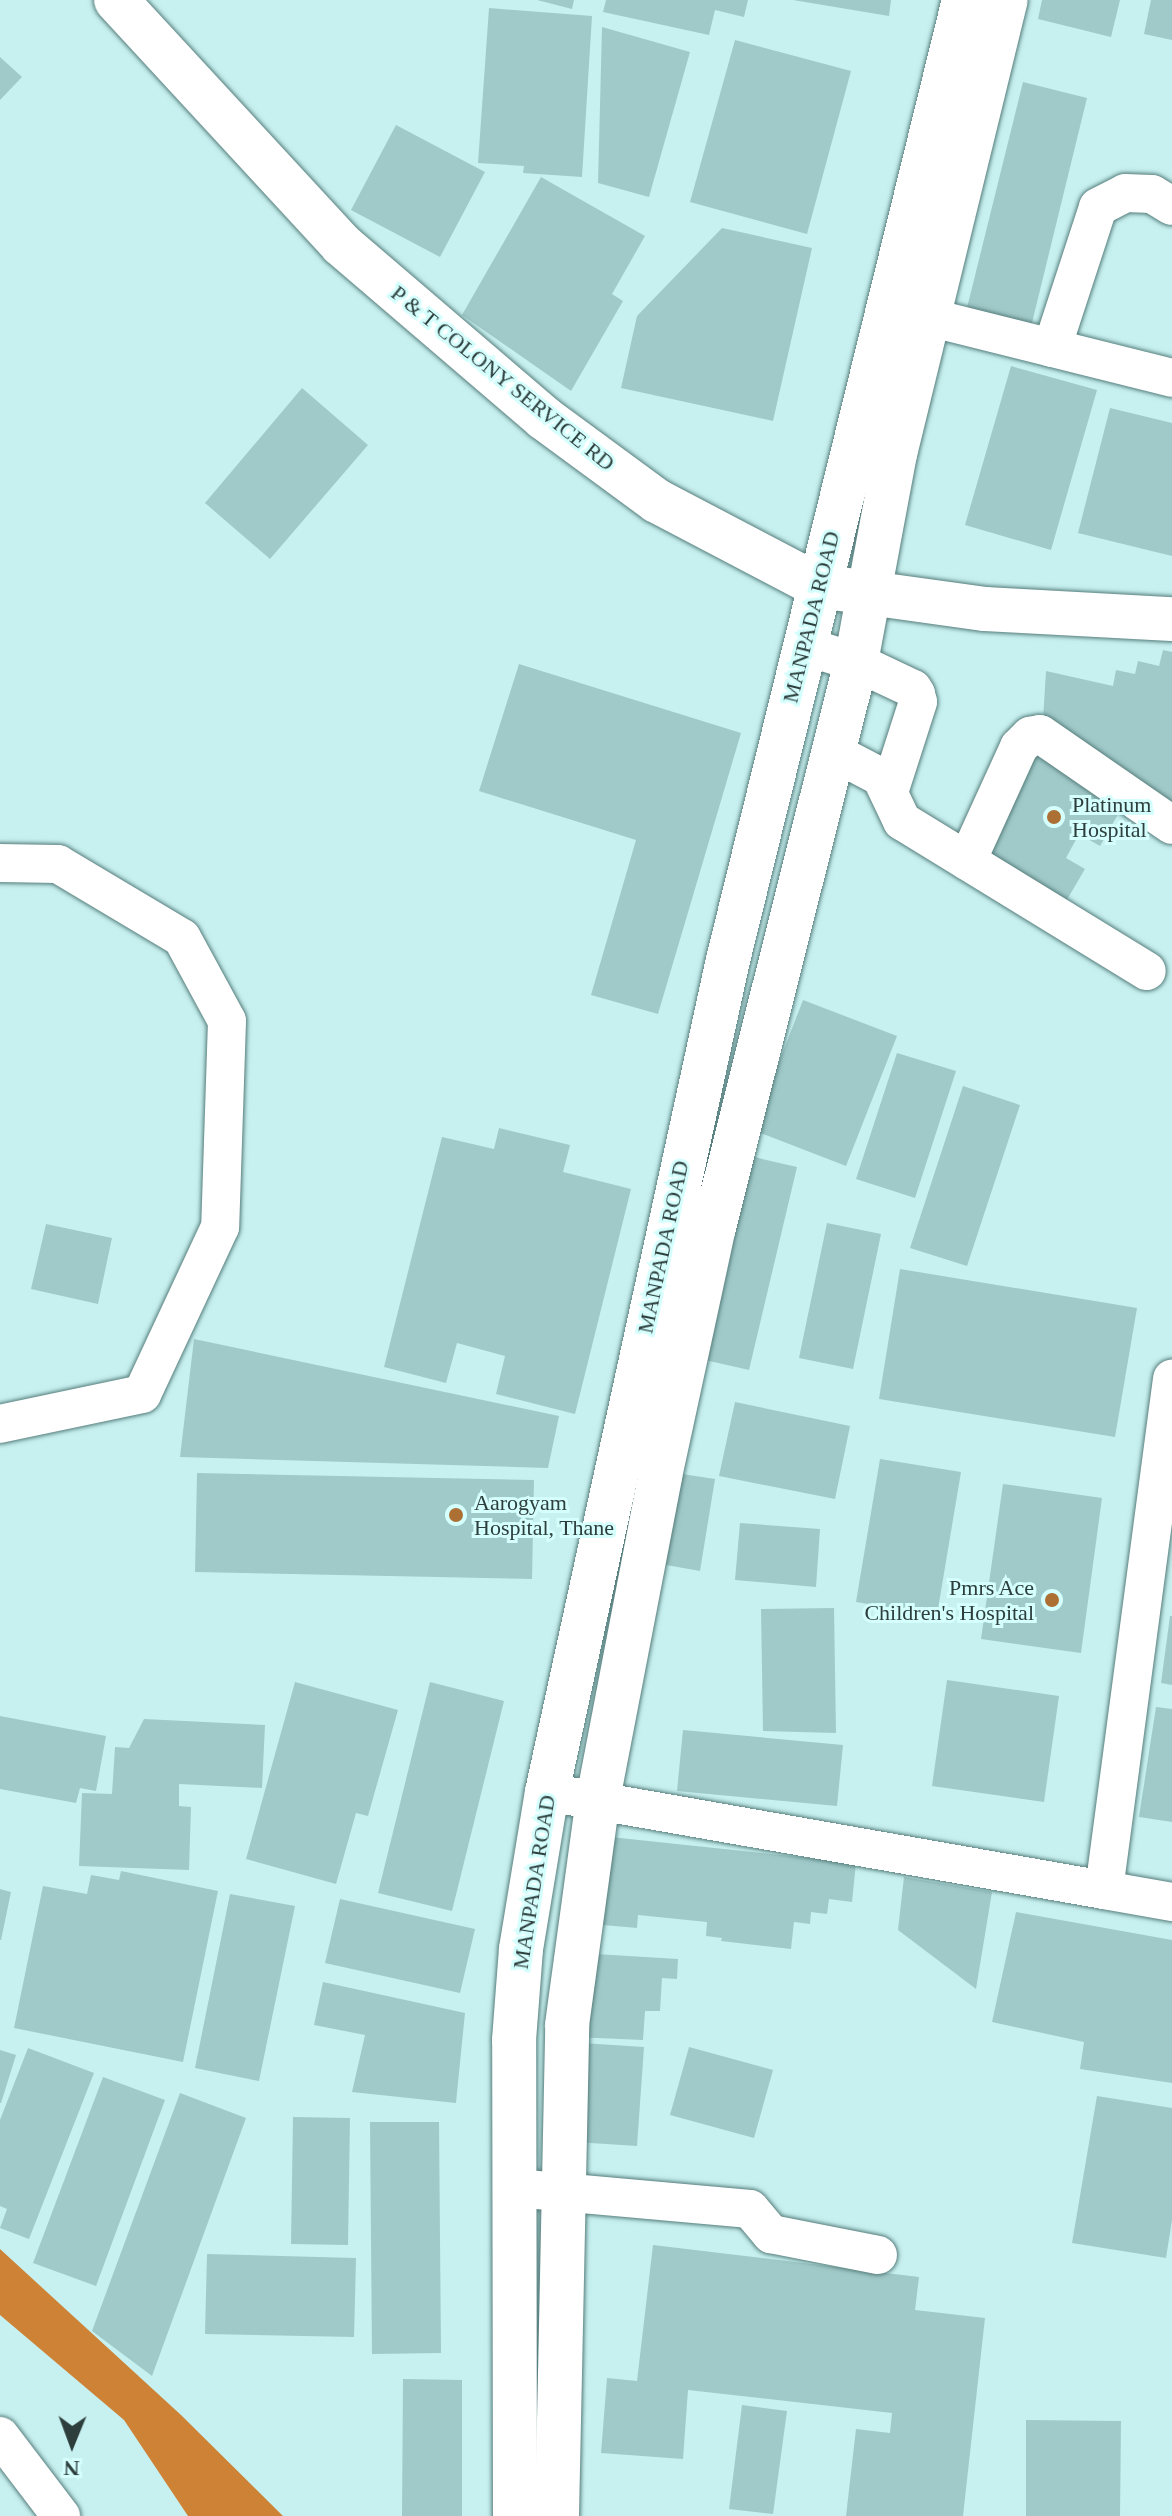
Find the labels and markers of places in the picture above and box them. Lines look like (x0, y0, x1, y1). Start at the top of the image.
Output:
place label: Platinum Hospital (1072, 791, 1151, 842)
marker: Platinum Hospital (1043, 806, 1065, 828)
place label: Aarogyam Hospital, Thane (474, 1489, 615, 1540)
marker: Aarogyam Hospital, Thane (445, 1504, 467, 1526)
place label: Pmrs Ace Children's Hospital (864, 1574, 1034, 1626)
marker: Pmrs Ace Children's Hospital (1041, 1589, 1063, 1611)

